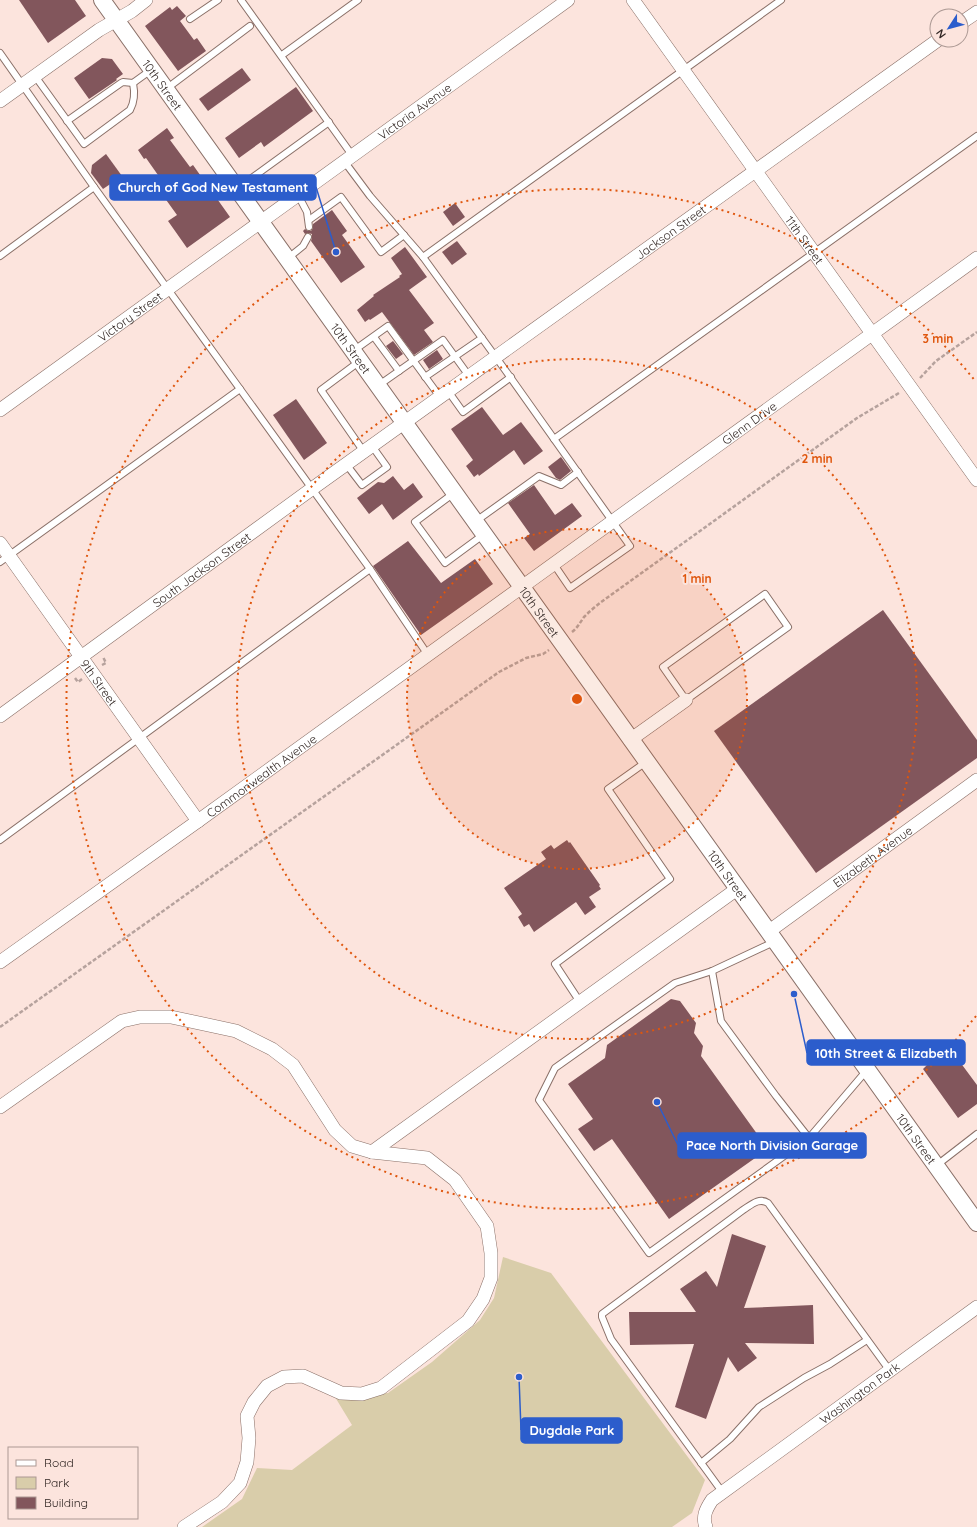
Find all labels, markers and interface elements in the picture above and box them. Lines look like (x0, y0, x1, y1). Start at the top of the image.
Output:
north arrow (929, 8, 969, 48)
text: N (933, 26, 949, 41)
street label: 10th Street (139, 56, 186, 113)
street label: Victoria Avenue (375, 79, 454, 142)
callout: Church of God New Testament (110, 175, 316, 200)
text: Church of God New Testament (118, 179, 308, 195)
street label: Jackson Street (632, 202, 708, 262)
street label: 11th Street (782, 213, 827, 267)
street label: Victory Street (95, 288, 165, 345)
street label: 10th Street (328, 320, 374, 376)
text: 3 min (923, 331, 953, 346)
street label: Glenn Drive (719, 398, 780, 448)
text: 2 min (801, 451, 833, 466)
street label: South Jackson Street (149, 529, 253, 610)
text: 1 min (682, 571, 712, 586)
street label: 10th Street (516, 583, 563, 640)
street label: 9th Street (78, 656, 121, 709)
centre of rings (570, 692, 584, 706)
street label: Commonwealth Avenue (203, 730, 319, 820)
street label: Elizabeth Avenue (830, 822, 915, 890)
street label: 10th Street (705, 847, 751, 903)
callout: 10th Street & Elizabeth (807, 1040, 965, 1065)
text: 10th Street & Elizabeth (815, 1045, 957, 1061)
street label: 10th Street (893, 1110, 940, 1167)
callout: Pace North Division Garage (678, 1133, 866, 1158)
text: Pace North Division Garage (686, 1137, 858, 1153)
street label: Washington Park (816, 1359, 902, 1427)
callout: Dugdale Park (521, 1418, 622, 1443)
text: Dugdale Park (530, 1422, 614, 1438)
legend (8, 1447, 138, 1519)
text: Road (44, 1455, 74, 1470)
text: Park (44, 1475, 69, 1490)
text: Building (44, 1495, 88, 1510)

